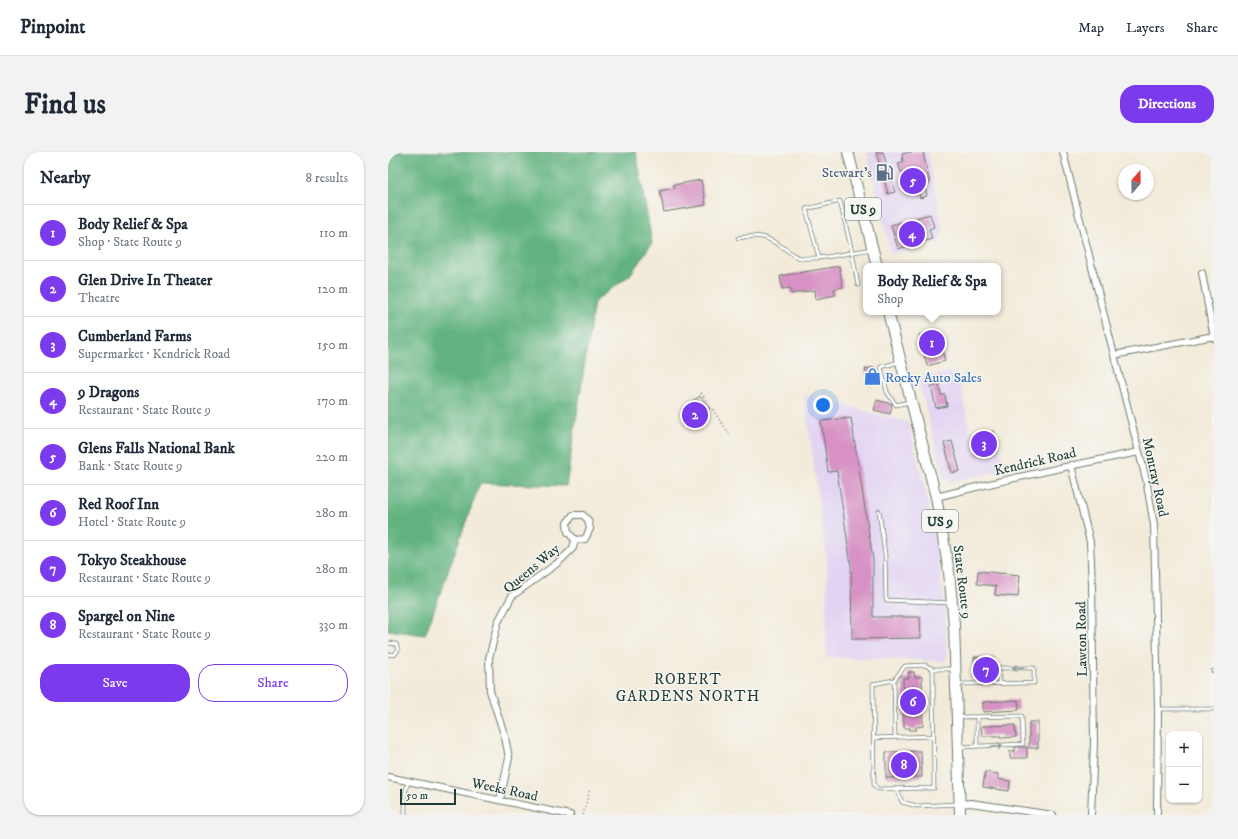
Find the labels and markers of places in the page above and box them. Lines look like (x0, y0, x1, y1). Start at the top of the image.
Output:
fuel station icon: Stewart's (875, 162, 895, 182)
place label: Stewart's (822, 164, 872, 182)
pin: 5 (900, 166, 926, 196)
pin: 4 (899, 219, 925, 249)
pin: 1 (919, 328, 945, 358)
shop icon: Rocky Auto Sales (862, 367, 882, 387)
place label: Rocky Auto Sales (885, 369, 982, 387)
pin: 2 (682, 400, 708, 430)
pin: 3 (971, 429, 997, 459)
pin: 7 (973, 655, 999, 685)
pin: 6 (900, 687, 926, 717)
pin: 8 (891, 750, 917, 780)

